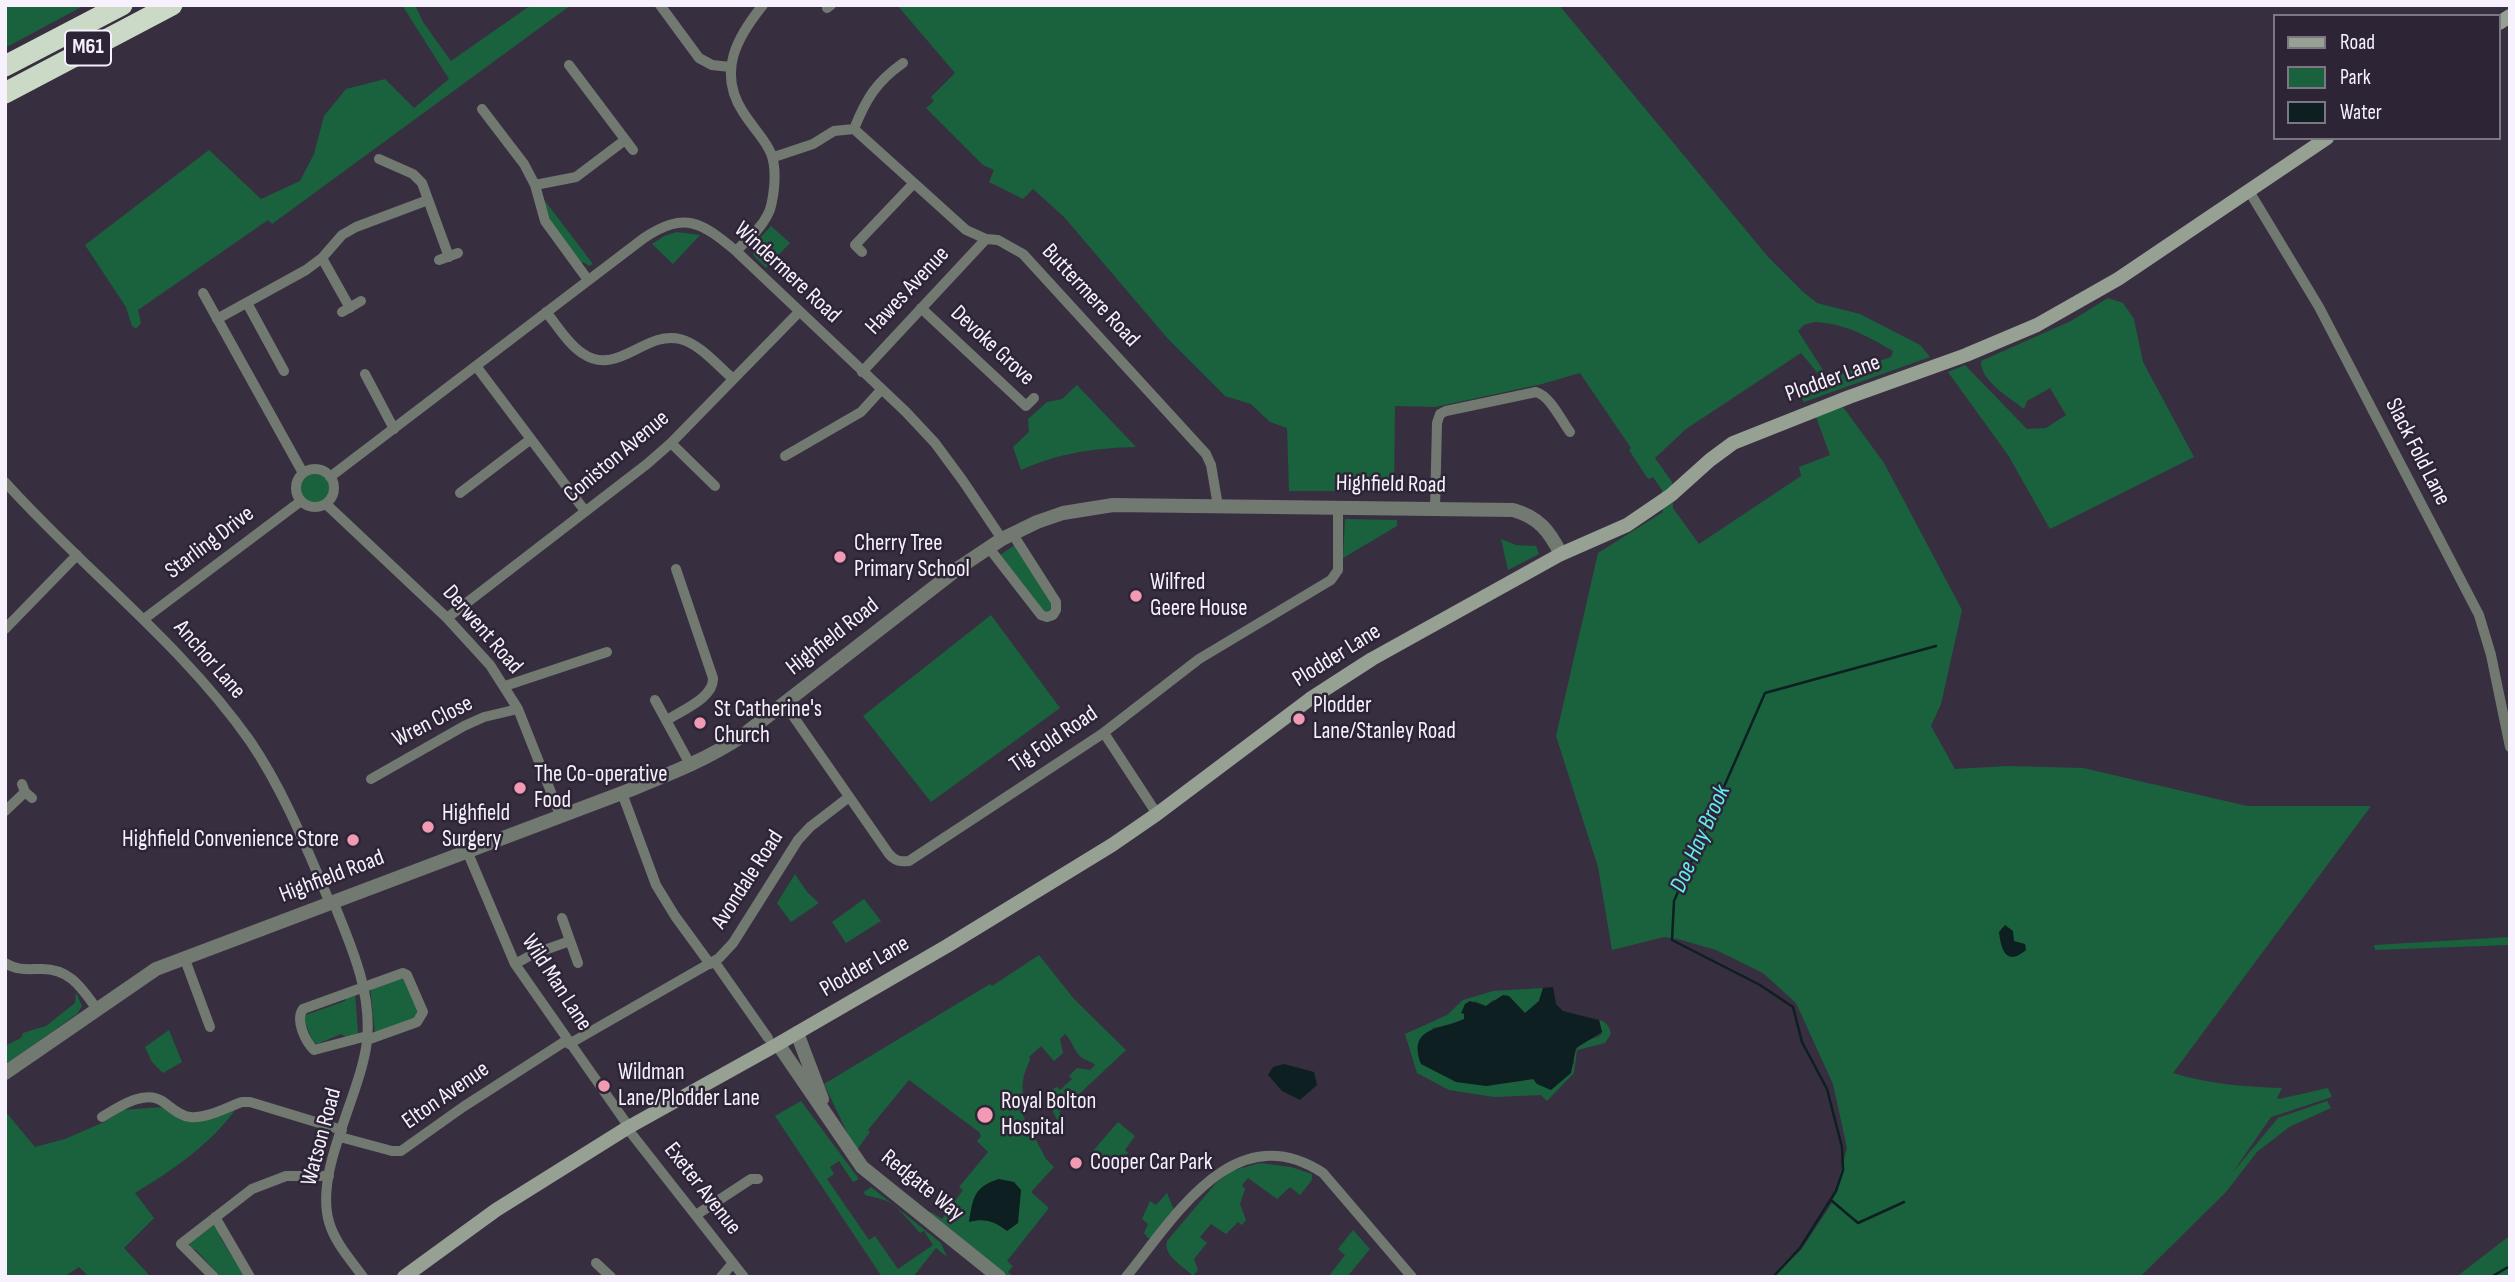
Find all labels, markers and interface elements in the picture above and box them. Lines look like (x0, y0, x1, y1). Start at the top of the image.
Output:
legend (2274, 14, 2501, 140)
road number: M61 (65, 30, 111, 66)
text: Road (2340, 30, 2375, 55)
text: Park (2340, 65, 2371, 90)
text: Water (2340, 100, 2382, 125)
street label: Windermere Road (728, 217, 846, 329)
street label: Buttermere Road (1035, 239, 1145, 353)
street label: Hawes Avenue (860, 241, 956, 341)
street label: Devoke Grove (944, 300, 1040, 392)
street label: Plodder Lane (1782, 349, 1884, 409)
street label: Slack Fold Lane (2378, 394, 2456, 510)
street label: Coniston Avenue (559, 405, 675, 509)
street label: Highfield Road (1336, 470, 1446, 500)
street label: Starling Drive (160, 501, 260, 585)
place label: Cherry Tree Primary School (854, 530, 970, 584)
marker: Cherry Tree Primary School (832, 549, 848, 565)
place label: Wilfred Geere House (1150, 569, 1247, 623)
street label: Derwent Road (436, 580, 528, 680)
marker: Wilfred Geere House (1128, 588, 1144, 604)
street label: Highfield Road (781, 592, 885, 682)
street label: Anchor Lane (167, 615, 251, 705)
street label: Plodder Lane (1288, 618, 1386, 694)
street label: Wren Close (388, 690, 478, 754)
place label: Plodder Lane/Stanley Road (1313, 692, 1456, 746)
place label: St Catherine's Church (714, 696, 822, 750)
street label: Tig Fold Road (1005, 701, 1103, 779)
marker: Plodder Lane/Stanley Road (1291, 711, 1307, 727)
marker: St Catherine's Church (692, 715, 708, 731)
place label: The Co-operative Food (534, 761, 667, 815)
marker: The Co-operative Food (512, 780, 528, 796)
water label: Doe Hay Brook (1665, 781, 1737, 897)
place label: Highfield Surgery (442, 800, 510, 854)
marker: Highfield Surgery (420, 819, 436, 835)
place label: Highfield Convenience Store (122, 826, 339, 854)
street label: Avondale Road (706, 826, 790, 934)
marker: Highfield Convenience Store (345, 832, 361, 848)
street label: Highfield Road (276, 844, 388, 910)
street label: Wild Man Lane (515, 930, 597, 1036)
street label: Plodder Lane (815, 930, 915, 1004)
street label: Elton Avenue (397, 1056, 495, 1136)
place label: Wildman Lane/Plodder Lane (618, 1059, 760, 1113)
marker: Wildman Lane/Plodder Lane (596, 1078, 612, 1094)
street label: Watson Road (296, 1085, 348, 1189)
place label: Royal Bolton Hospital (1001, 1088, 1096, 1142)
marker: Royal Bolton Hospital (975, 1105, 995, 1125)
street label: Exeter Avenue (657, 1137, 747, 1241)
street label: Redgate Way (875, 1144, 969, 1228)
place label: Cooper Car Park (1090, 1149, 1213, 1177)
marker: Cooper Car Park (1068, 1155, 1084, 1171)

